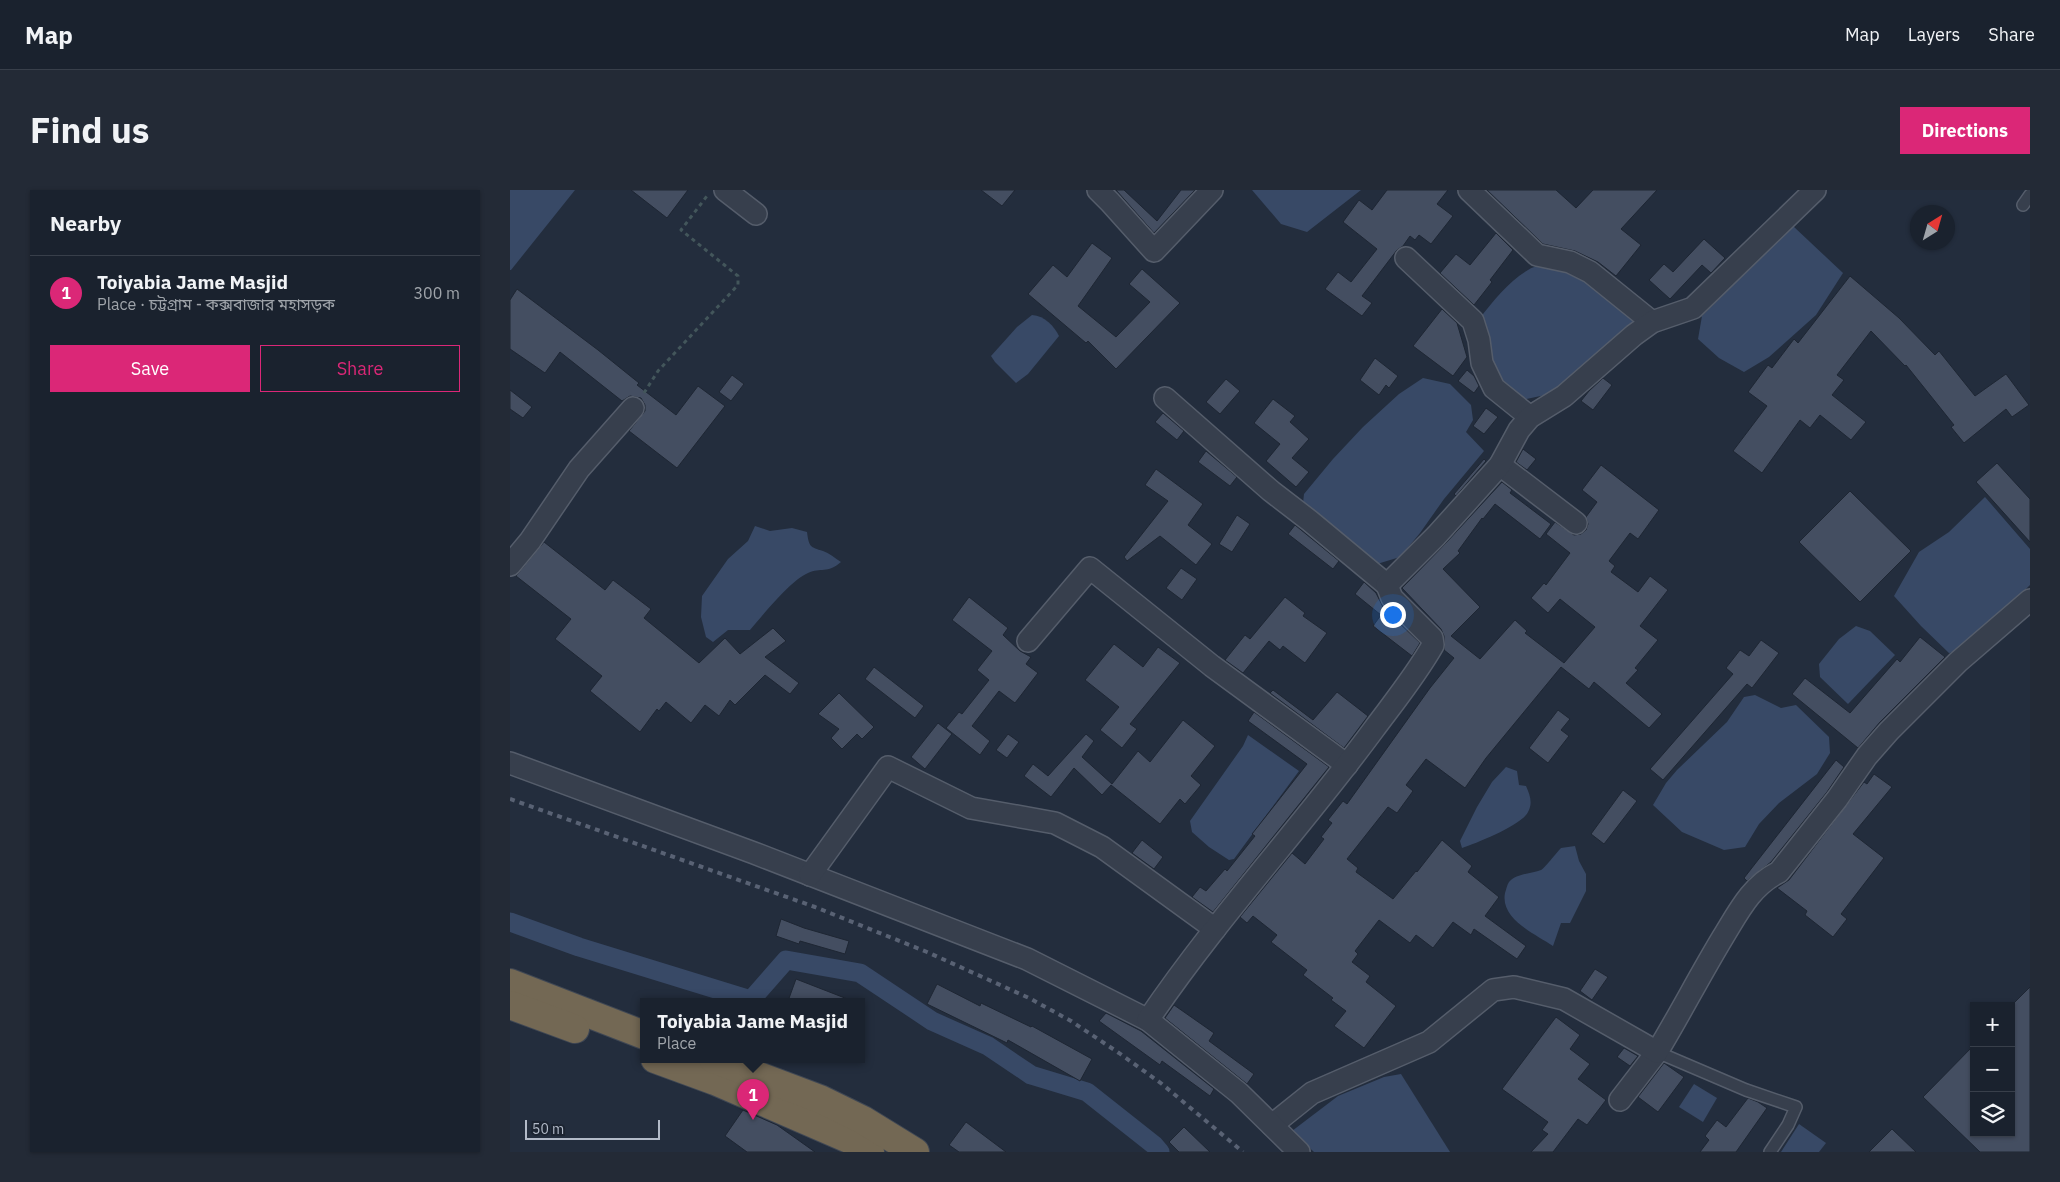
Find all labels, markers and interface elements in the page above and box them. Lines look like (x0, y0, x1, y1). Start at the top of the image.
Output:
text: Map (25, 19, 73, 51)
text: Map (1845, 23, 1880, 46)
text: Layers (1908, 23, 1960, 46)
text: Share (1988, 23, 2035, 46)
text: Find us (30, 107, 149, 153)
button: Directions (1900, 107, 2030, 154)
north arrow (1910, 205, 1955, 250)
text: Nearby (50, 209, 121, 237)
text: Toiyabia Jame Masjid (97, 270, 288, 294)
text: 1 (61, 283, 71, 303)
text: 300 m (413, 283, 460, 303)
text: Place · চট্টগ্রাম - কক্সবাজার মহাসড়ক (97, 294, 335, 314)
button: Save (50, 345, 250, 392)
button: Share (260, 345, 460, 392)
your location (1380, 602, 1406, 628)
popup (640, 998, 865, 1063)
map controls (1970, 1002, 2015, 1137)
button: + (1970, 1002, 2015, 1047)
text: Toiyabia Jame Masjid (657, 1009, 848, 1033)
text: Place (657, 1033, 696, 1053)
button: − (1970, 1047, 2015, 1092)
pin: 1 (737, 1079, 769, 1120)
button: layers (1970, 1092, 2015, 1137)
scale bar (525, 1117, 660, 1140)
text: 50 m (532, 1120, 564, 1138)

